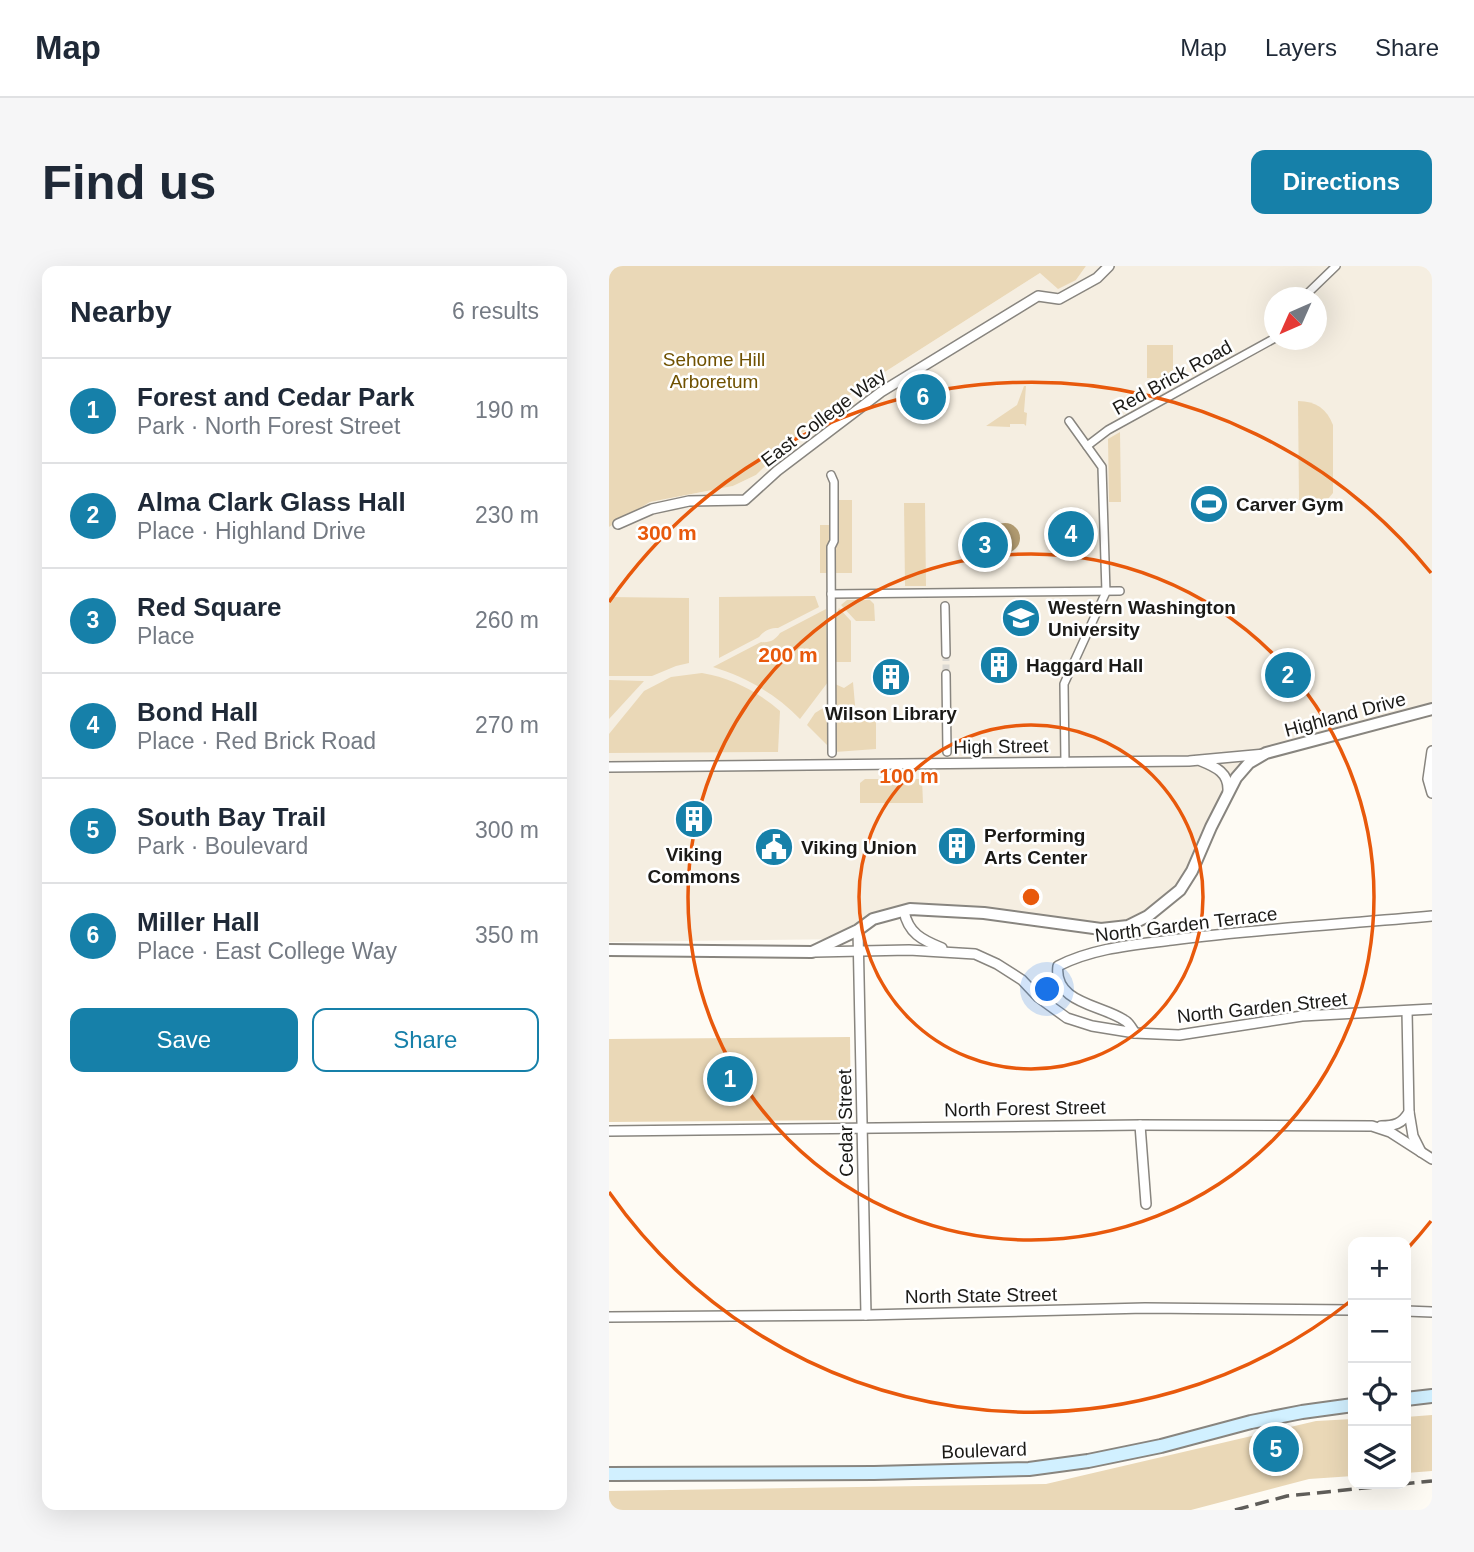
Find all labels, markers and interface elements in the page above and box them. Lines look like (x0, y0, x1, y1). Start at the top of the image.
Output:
text: Map (35, 29, 101, 66)
text: Map (1180, 34, 1227, 61)
text: Layers (1265, 34, 1337, 61)
text: Share (1375, 34, 1439, 61)
button: Directions (1251, 150, 1432, 214)
text: Find us (42, 155, 216, 209)
north arrow (1264, 287, 1327, 350)
text: Nearby (70, 295, 172, 328)
text: 6 results (452, 298, 539, 324)
street label: Red Brick Road (1109, 336, 1236, 419)
park label: Sehome Hill Arboretum (663, 349, 765, 392)
street label: East College Way (757, 363, 890, 471)
pin: 6 (900, 371, 946, 423)
text: Forest and Cedar Park (137, 382, 414, 412)
text: 1 (87, 397, 99, 423)
text: 190 m (475, 397, 539, 423)
text: Park · North Forest Street (137, 413, 400, 439)
sports icon: Carver Gym (1188, 483, 1230, 525)
text: Alma Clark Glass Hall (137, 487, 406, 517)
place label: Carver Gym (1236, 494, 1344, 515)
text: 2 (87, 502, 99, 528)
text: 230 m (475, 502, 539, 528)
pin: 4 (1048, 508, 1094, 560)
text: Place · Highland Drive (137, 518, 366, 544)
pin: 3 (962, 519, 1008, 571)
text: 300 m (637, 521, 697, 544)
text: Red Square (137, 592, 282, 622)
school or university icon: Western Washington University (1000, 597, 1042, 639)
place label: Western Washington University (1048, 597, 1236, 640)
text: 3 (87, 607, 99, 633)
text: 260 m (475, 607, 539, 633)
text: Place (137, 623, 195, 649)
text: 200 m (758, 643, 818, 666)
building icon: Haggard Hall (978, 644, 1020, 686)
pin: 2 (1265, 649, 1311, 701)
place label: Haggard Hall (1026, 655, 1143, 676)
building icon: Wilson Library (870, 656, 912, 698)
street label: Highland Drive (1282, 688, 1408, 741)
text: Bond Hall (137, 697, 258, 727)
place label: Wilson Library (825, 703, 957, 724)
text: 4 (87, 712, 99, 738)
text: 270 m (475, 712, 539, 738)
text: Place · Red Brick Road (137, 728, 376, 754)
street label: High Street (953, 735, 1049, 758)
text: 100 m (879, 764, 939, 787)
building icon: Viking Commons (673, 798, 715, 840)
text: South Bay Trail (137, 802, 326, 832)
text: 5 (87, 817, 99, 843)
text: 300 m (475, 817, 539, 843)
building icon: Performing Arts Center (936, 825, 978, 867)
place label: Performing Arts Center (984, 825, 1088, 868)
public building icon: Viking Union (753, 826, 795, 868)
text: Park · Boulevard (137, 833, 308, 859)
place label: Viking Union (801, 837, 917, 858)
place label: Viking Commons (648, 844, 740, 887)
centre of rings (1019, 885, 1043, 909)
street label: North Garden Terrace (1094, 903, 1278, 946)
text: Miller Hall (137, 907, 260, 937)
text: 6 (87, 922, 99, 948)
text: 350 m (475, 922, 539, 948)
text: Place · East College Way (137, 938, 397, 964)
your location (1030, 972, 1064, 1006)
street label: North Garden Street (1176, 988, 1349, 1027)
button: Save (70, 1008, 298, 1072)
button: Share (312, 1008, 539, 1072)
pin: 1 (707, 1053, 753, 1105)
street label: Cedar Street (834, 1068, 857, 1177)
street label: North Forest Street (944, 1097, 1107, 1120)
map controls (1348, 1237, 1411, 1489)
button: + (1348, 1237, 1411, 1300)
street label: North State Street (905, 1284, 1058, 1307)
button: − (1348, 1300, 1411, 1363)
button: locate (1348, 1363, 1411, 1426)
pin: 5 (1253, 1423, 1299, 1475)
button: layers (1348, 1426, 1411, 1489)
street label: Boulevard (941, 1439, 1027, 1462)

